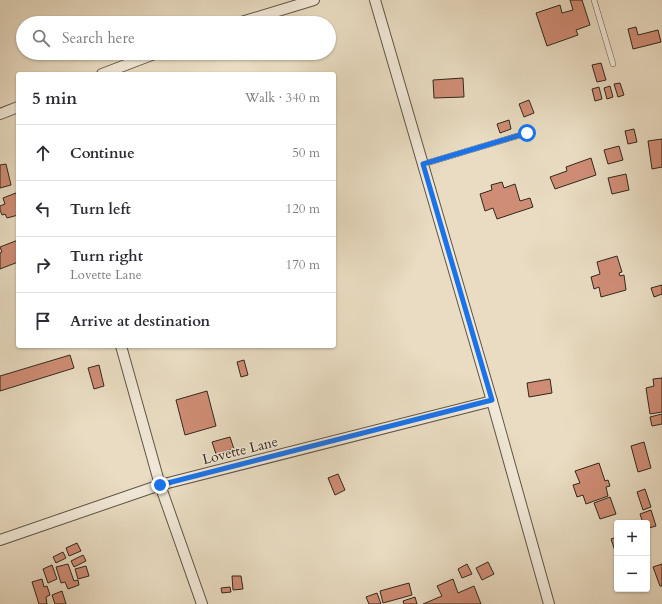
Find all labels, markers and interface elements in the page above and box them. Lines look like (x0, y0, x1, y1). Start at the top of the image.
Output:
search box (16, 16, 336, 60)
icon: search (30, 27, 52, 49)
text: Search here (62, 28, 135, 48)
text: 5 min (32, 87, 77, 110)
text: Walk · 340 m (245, 89, 320, 107)
route start (518, 124, 536, 142)
icon: ahead (32, 142, 54, 164)
text: Continue (70, 143, 135, 163)
text: 50 m (292, 144, 320, 162)
icon: left (32, 198, 54, 220)
text: Turn left (70, 199, 131, 219)
text: 120 m (286, 200, 320, 218)
text: Turn right (70, 246, 143, 266)
icon: right (32, 254, 54, 276)
text: 170 m (286, 256, 320, 274)
text: Lovette Lane (70, 266, 142, 284)
icon: arrive (32, 310, 54, 332)
text: Arrive at destination (70, 311, 210, 331)
street label: Lovette Lane (200, 432, 280, 469)
route end (151, 476, 169, 494)
map controls (614, 520, 650, 592)
button: + (614, 520, 650, 556)
button: − (614, 556, 650, 592)

